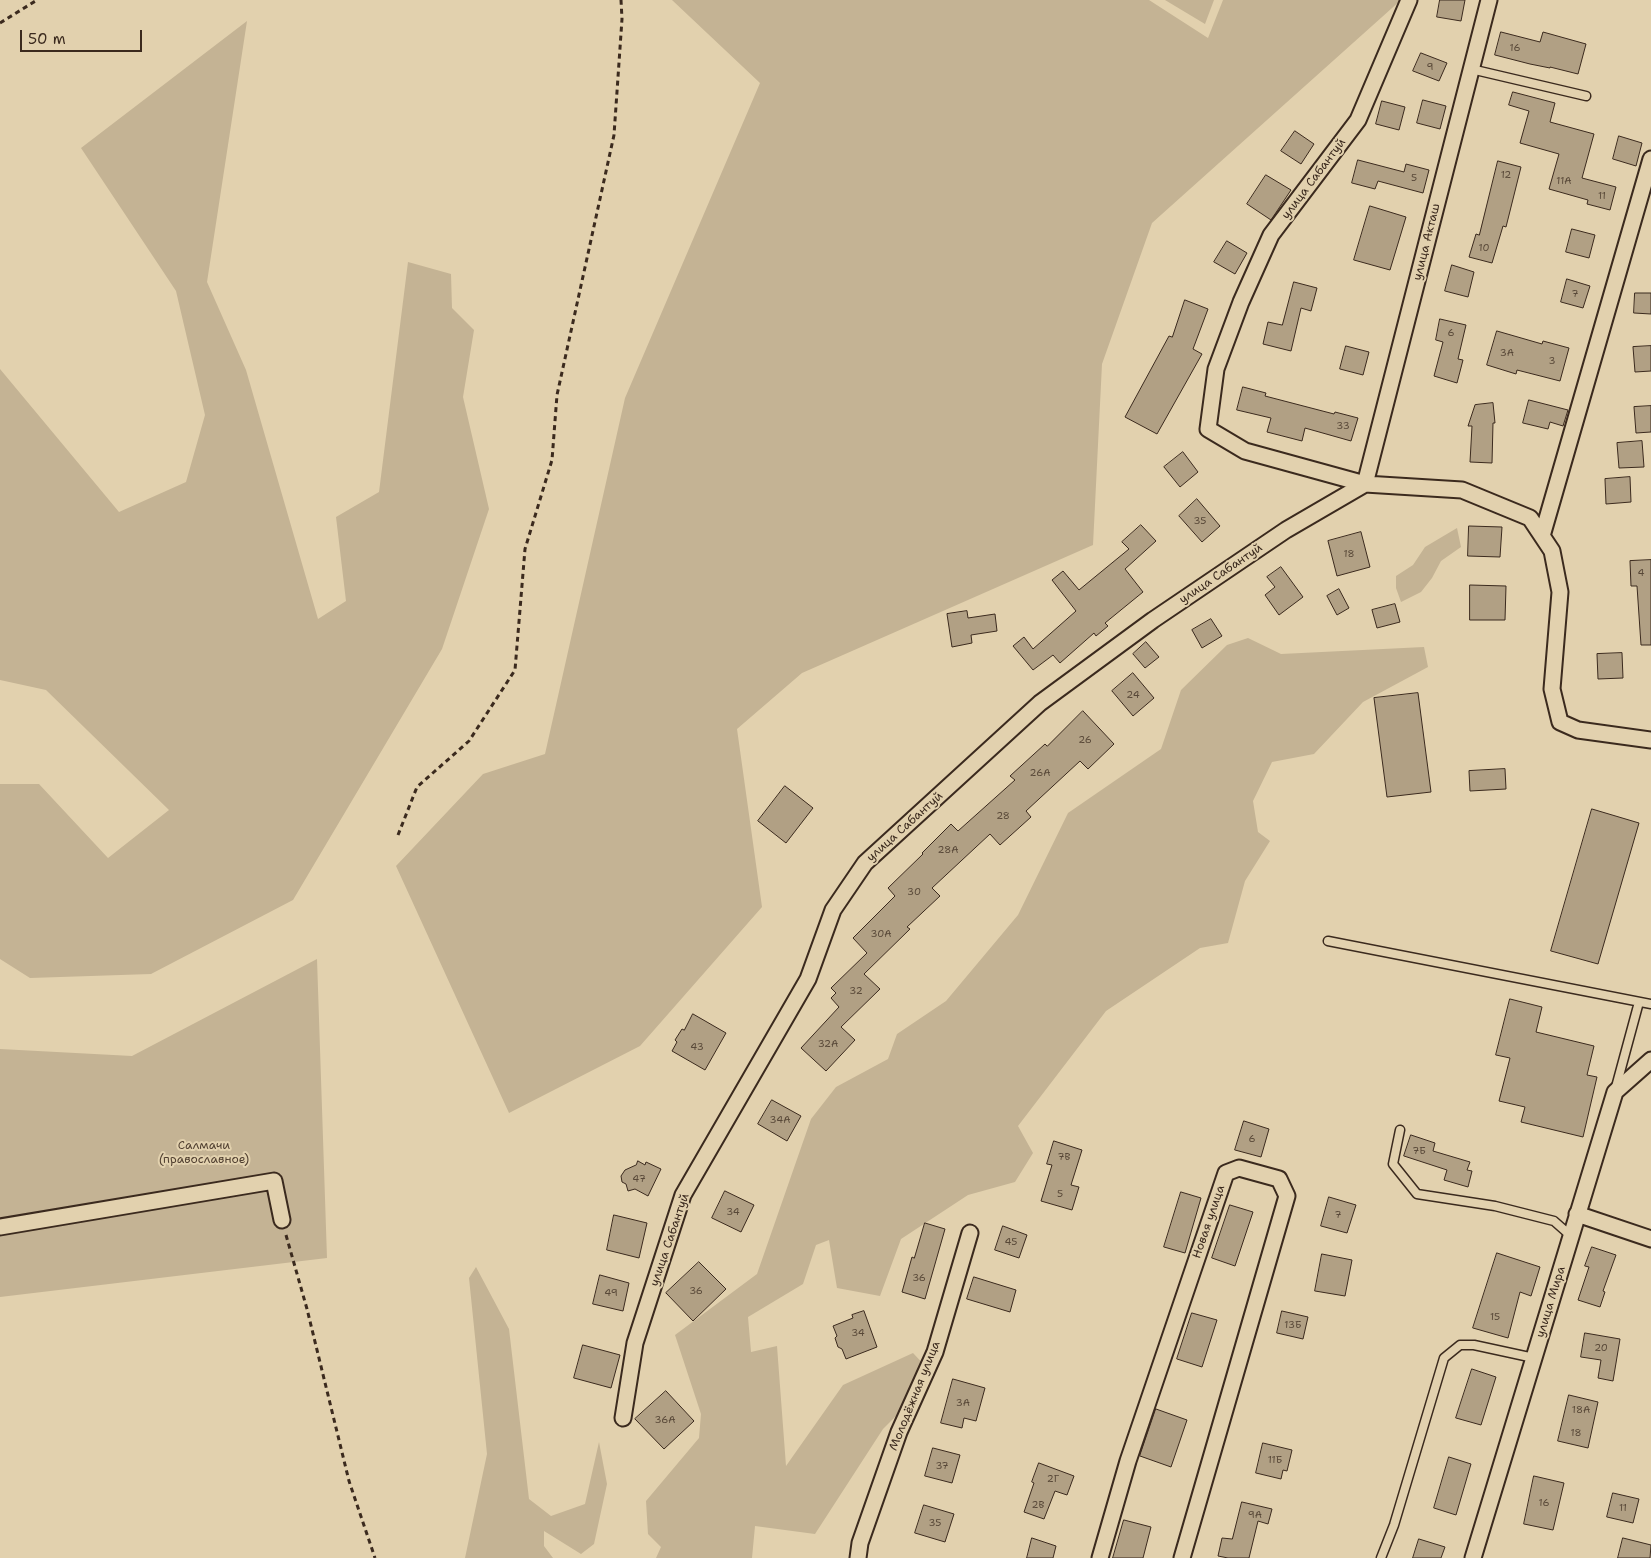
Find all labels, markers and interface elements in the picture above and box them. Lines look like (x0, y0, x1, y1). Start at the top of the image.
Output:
scale bar (22, 20, 145, 52)
text: 50 m (28, 29, 66, 49)
house number: 16 (1510, 42, 1520, 54)
house number: 9 (1427, 61, 1433, 73)
street label: улица Сабантуй (1279, 136, 1349, 222)
house number: 12 (1501, 169, 1511, 181)
house number: 5 (1411, 172, 1417, 184)
house number: 11А (1556, 175, 1572, 187)
house number: 11 (1598, 190, 1606, 202)
street label: улица Акташ (1410, 202, 1444, 282)
house number: 10 (1479, 242, 1489, 254)
house number: 7 (1572, 288, 1578, 300)
house number: 6 (1448, 327, 1454, 339)
house number: 3А (1500, 347, 1514, 359)
house number: 3 (1549, 355, 1555, 367)
house number: 33 (1336, 420, 1350, 432)
house number: 35 (1194, 515, 1206, 527)
street label: улица Сабантуй (1177, 541, 1265, 607)
house number: 18 (1343, 548, 1355, 560)
house number: 4 (1638, 567, 1644, 579)
house number: 24 (1126, 689, 1140, 701)
house number: 26 (1078, 734, 1092, 746)
house number: 26А (1030, 767, 1050, 779)
street label: улица Сабантуй (864, 789, 946, 865)
house number: 28 (996, 810, 1010, 822)
house number: 28А (938, 844, 958, 856)
house number: 30 (907, 886, 921, 898)
house number: 30А (870, 928, 892, 940)
house number: 32 (849, 985, 863, 997)
house number: 32А (818, 1038, 838, 1050)
house number: 43 (690, 1041, 704, 1053)
house number: 34А (770, 1114, 790, 1126)
house number: 6 (1249, 1133, 1255, 1145)
park label: Салмачи (православное) (159, 1139, 249, 1167)
house number: 7Б (1412, 1145, 1426, 1157)
house number: 7В (1058, 1151, 1070, 1163)
house number: 47 (632, 1173, 646, 1185)
street label: Новая улица (1190, 1183, 1228, 1261)
house number: 5 (1057, 1188, 1063, 1200)
street label: улица Сабантуй (647, 1192, 693, 1288)
house number: 34 (726, 1206, 740, 1218)
house number: 7 (1335, 1209, 1341, 1221)
house number: 45 (1005, 1236, 1017, 1248)
street label: улица Мира (1533, 1265, 1569, 1339)
house number: 36 (912, 1272, 926, 1284)
house number: 36 (689, 1285, 703, 1297)
house number: 49 (604, 1287, 618, 1299)
house number: 15 (1490, 1311, 1500, 1323)
house number: 13Б (1284, 1319, 1302, 1331)
house number: 34 (851, 1327, 865, 1339)
street label: Молодёжная улица (886, 1339, 944, 1453)
house number: 20 (1594, 1342, 1608, 1354)
house number: 3А (956, 1397, 970, 1409)
house number: 18А (1572, 1404, 1590, 1416)
house number: 36А (654, 1414, 676, 1426)
house number: 18 (1570, 1427, 1582, 1439)
house number: 11Б (1268, 1454, 1282, 1466)
house number: 37 (935, 1460, 949, 1472)
house number: 2Г (1047, 1473, 1059, 1485)
house number: 16 (1539, 1497, 1549, 1509)
house number: 2В (1032, 1499, 1044, 1511)
house number: 11 (1619, 1502, 1627, 1514)
house number: 9А (1248, 1509, 1262, 1521)
house number: 35 (929, 1517, 941, 1529)

